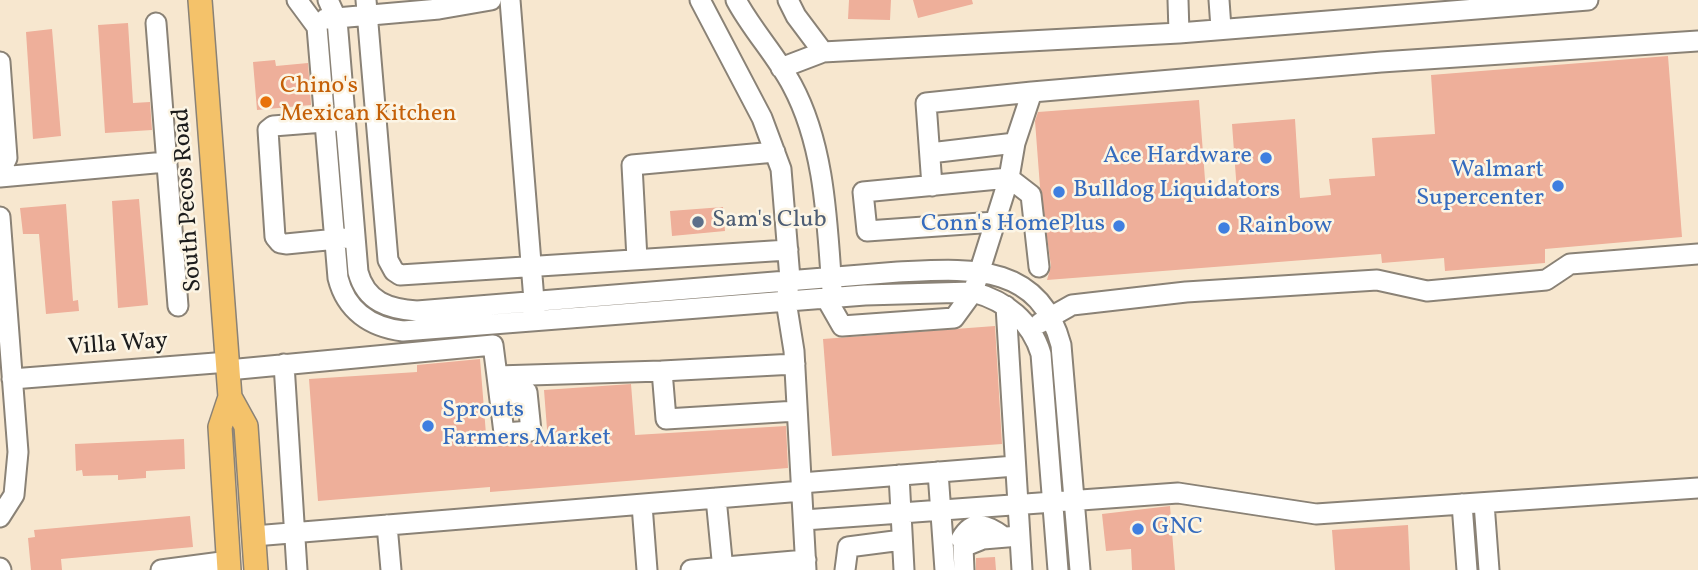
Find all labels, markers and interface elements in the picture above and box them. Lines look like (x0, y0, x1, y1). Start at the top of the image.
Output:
place label: Chino's Mexican Kitchen (280, 74, 457, 130)
marker: Chino's Mexican Kitchen (258, 94, 274, 110)
street label: South Pecos Road (168, 107, 210, 293)
place label: Ace Hardware (1103, 144, 1252, 172)
marker: Ace Hardware (1258, 150, 1274, 166)
place label: Walmart Supercenter (1416, 158, 1544, 214)
place label: Bulldog Liquidators (1073, 178, 1280, 206)
marker: Walmart Supercenter (1550, 178, 1566, 194)
marker: Bulldog Liquidators (1051, 184, 1067, 200)
place label: Sam's Club (712, 208, 827, 236)
place label: Conn's HomePlus (921, 212, 1105, 240)
marker: Sam's Club (690, 214, 706, 230)
place label: Rainbow (1238, 214, 1332, 242)
marker: Conn's HomePlus (1111, 218, 1127, 234)
marker: Rainbow (1216, 220, 1232, 236)
street label: Villa Way (67, 328, 169, 364)
place label: Sprouts Farmers Market (442, 398, 611, 454)
marker: Sprouts Farmers Market (420, 418, 436, 434)
place label: GNC (1152, 515, 1203, 543)
marker: GNC (1130, 521, 1146, 537)

